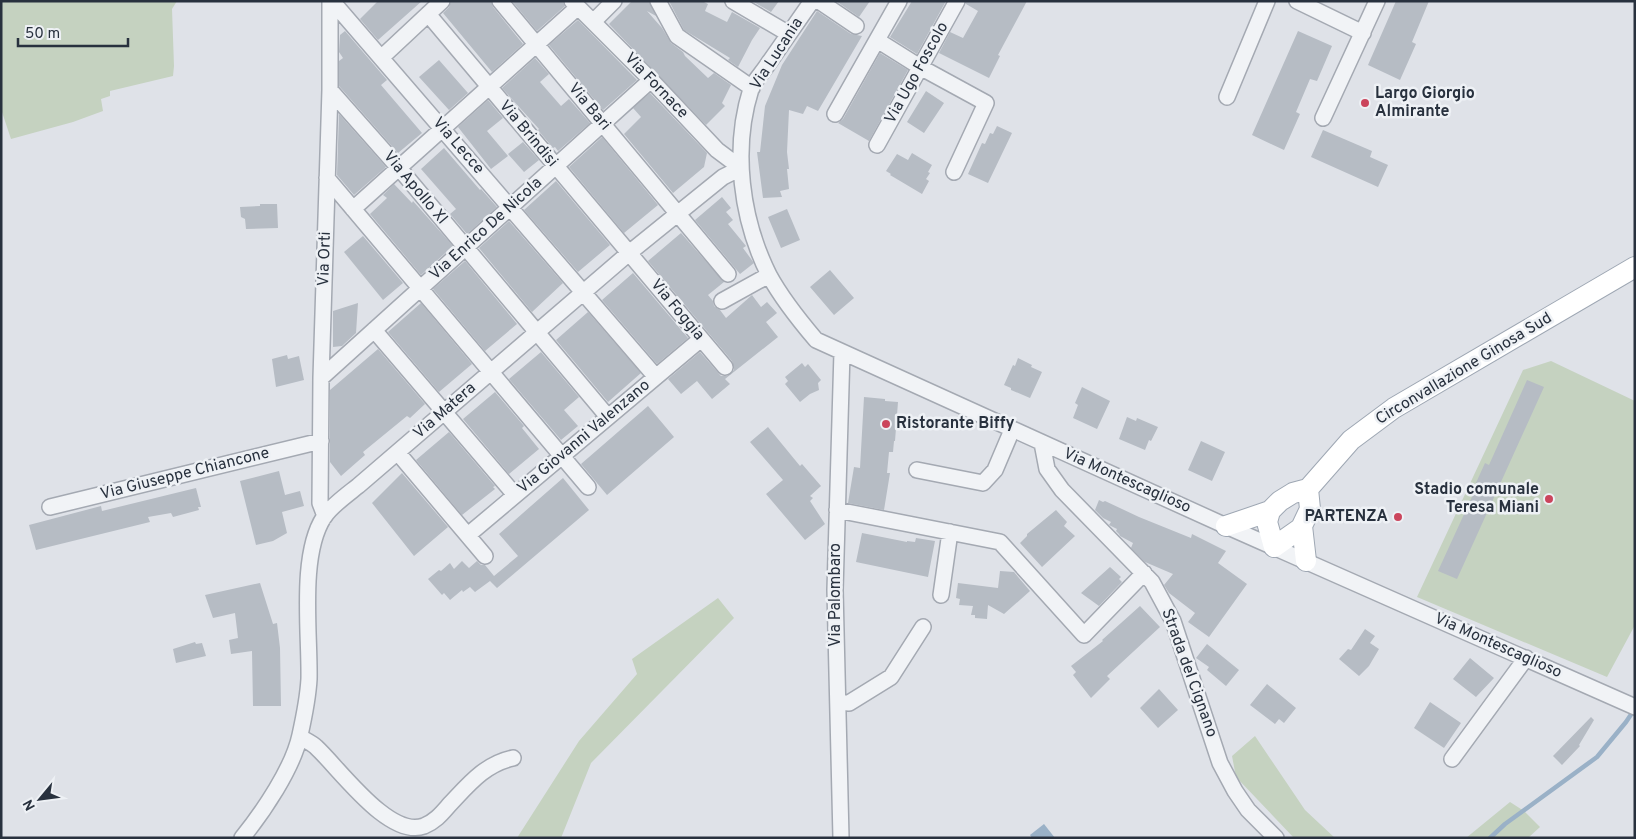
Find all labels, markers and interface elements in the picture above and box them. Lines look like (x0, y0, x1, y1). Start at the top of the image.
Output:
street label: Via Lucania (746, 14, 808, 94)
scale bar (18, 15, 128, 47)
street label: Via Ugo Foscolo (881, 19, 953, 127)
text: 50 m (25, 25, 60, 44)
street label: Via Fornace (620, 49, 692, 123)
street label: Via Bari (563, 79, 615, 135)
place label: Largo Giorgio Almirante (1375, 84, 1475, 122)
street label: Via Brindisi (494, 96, 562, 172)
marker: Largo Giorgio Almirante (1359, 97, 1371, 109)
street label: Via Lecce (428, 113, 488, 179)
street label: Via Apollo XI (378, 147, 452, 229)
street label: Via Enrico De Nicola (426, 173, 546, 285)
street label: Via Orti (314, 231, 336, 287)
street label: Via Foggia (646, 275, 708, 345)
street label: Circonvallazione Ginosa Sud (1372, 308, 1556, 430)
street label: Via Giovanni Valenzano (514, 376, 654, 498)
street label: Via Matera (410, 378, 480, 444)
place label: Ristorante Biffy (896, 414, 1015, 434)
marker: Ristorante Biffy (880, 418, 892, 430)
street label: Via Giuseppe Chiancone (98, 443, 272, 505)
street label: Via Montescaglioso (1060, 444, 1194, 518)
place label: Stadio comunale Teresa Miani (1414, 480, 1539, 518)
marker: Stadio comunale Teresa Miani (1543, 493, 1555, 505)
place label: PARTENZA (1304, 507, 1388, 527)
marker: PARTENZA (1392, 511, 1404, 523)
street label: Via Palombaro (826, 543, 846, 647)
street label: Strada del Cignano (1156, 606, 1222, 740)
street label: Via Montescaglioso (1431, 609, 1565, 683)
north arrow (15, 774, 65, 824)
text: N (20, 796, 40, 813)

